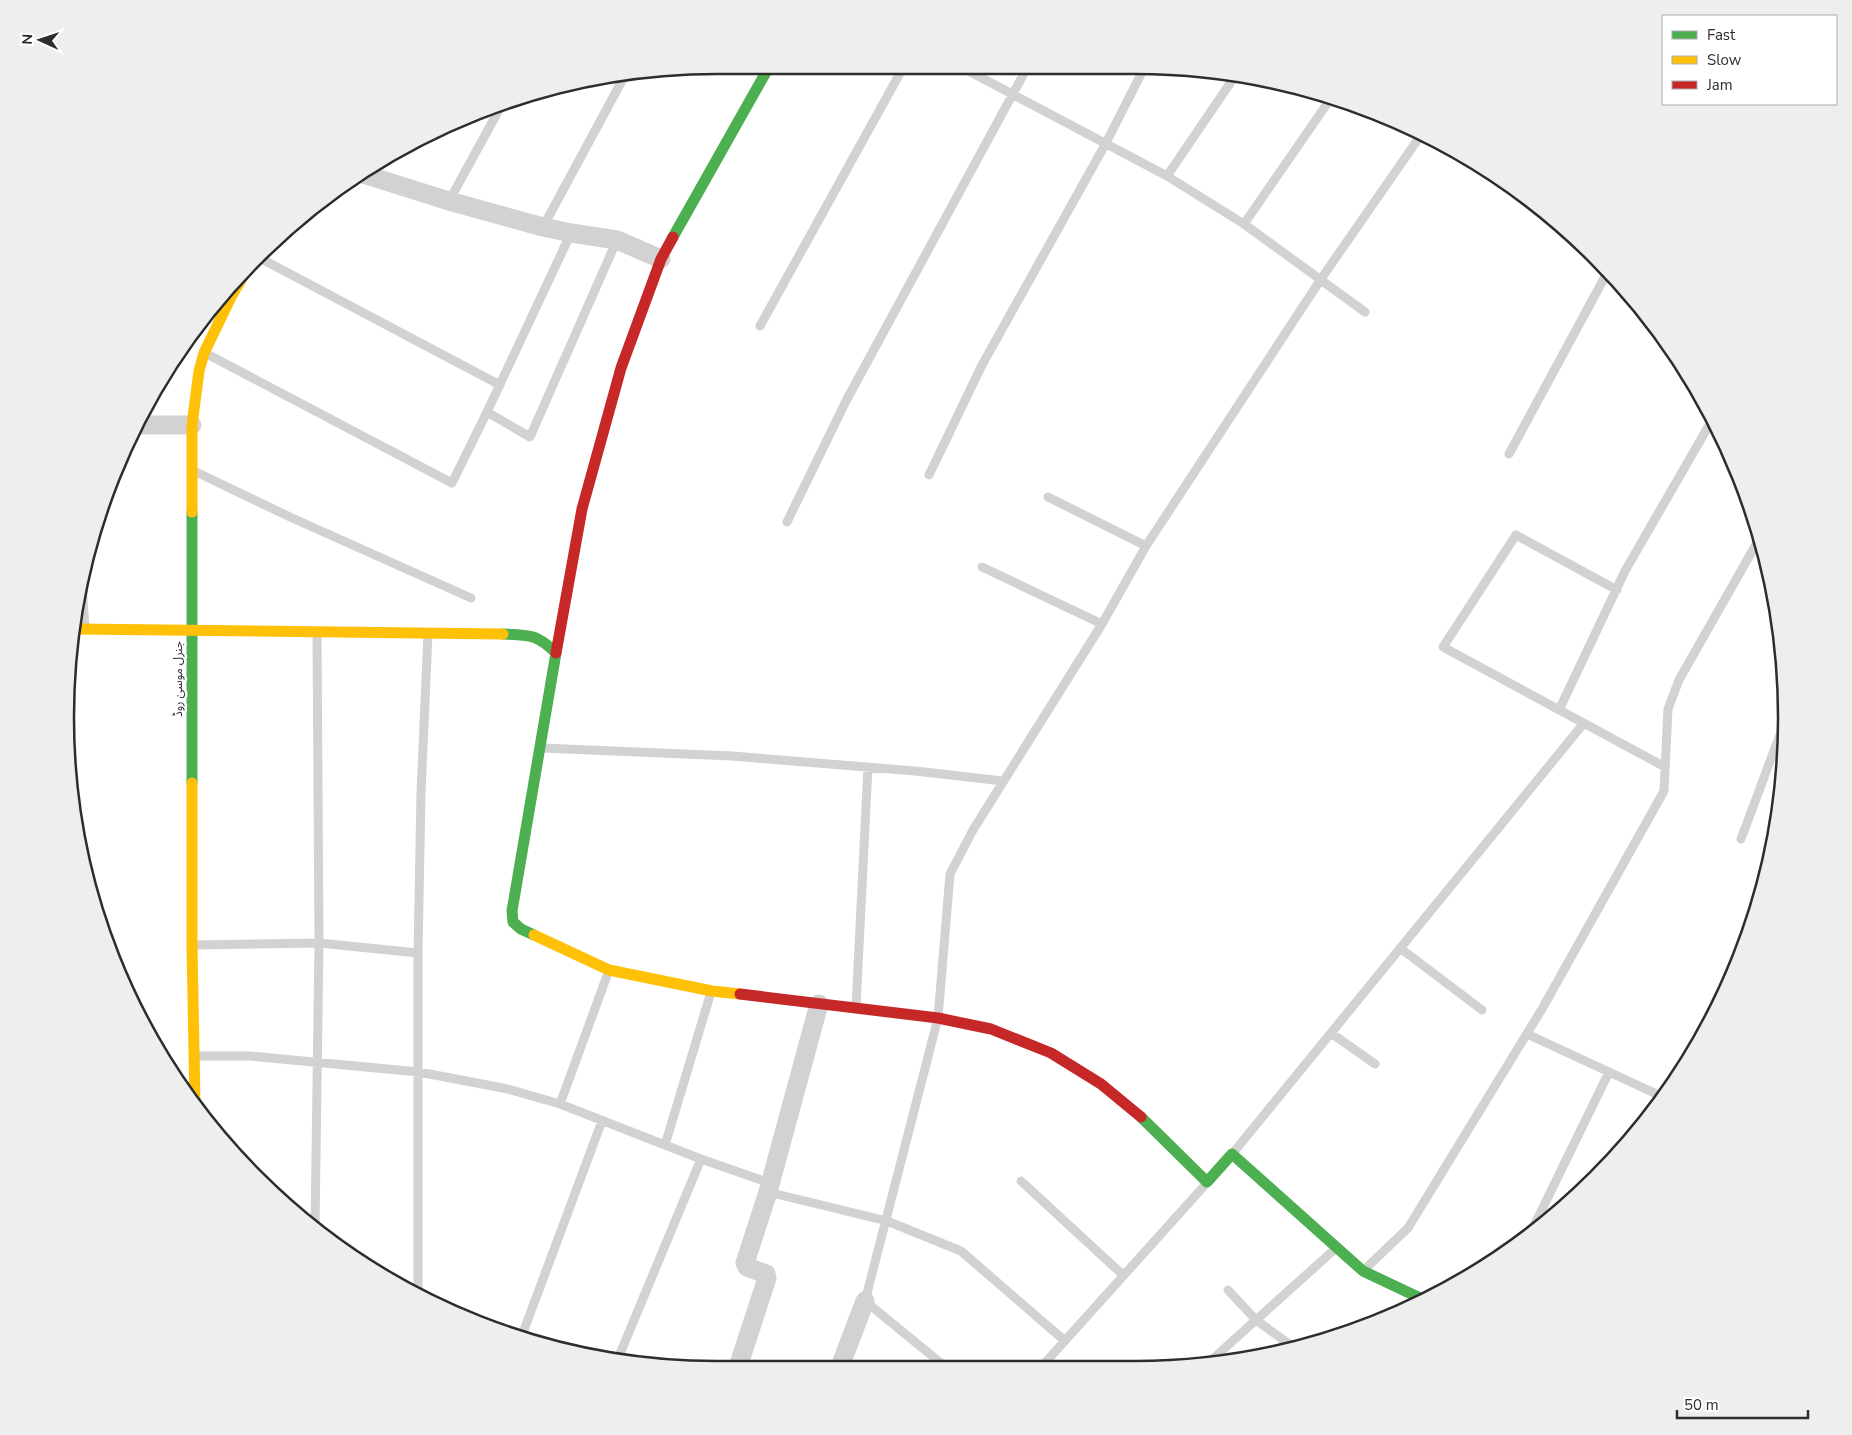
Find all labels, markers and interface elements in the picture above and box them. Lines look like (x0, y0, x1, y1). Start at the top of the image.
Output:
north arrow (15, 15, 65, 65)
legend (1662, 15, 1837, 105)
text: Fast (1707, 25, 1736, 45)
text: N (18, 34, 37, 45)
text: Slow (1707, 50, 1742, 70)
text: Jam (1706, 75, 1733, 95)
street label: جنرل موسیٰ روڈ (170, 641, 186, 717)
scale bar (1677, 1388, 1808, 1420)
text: 50 m (1684, 1395, 1719, 1415)

